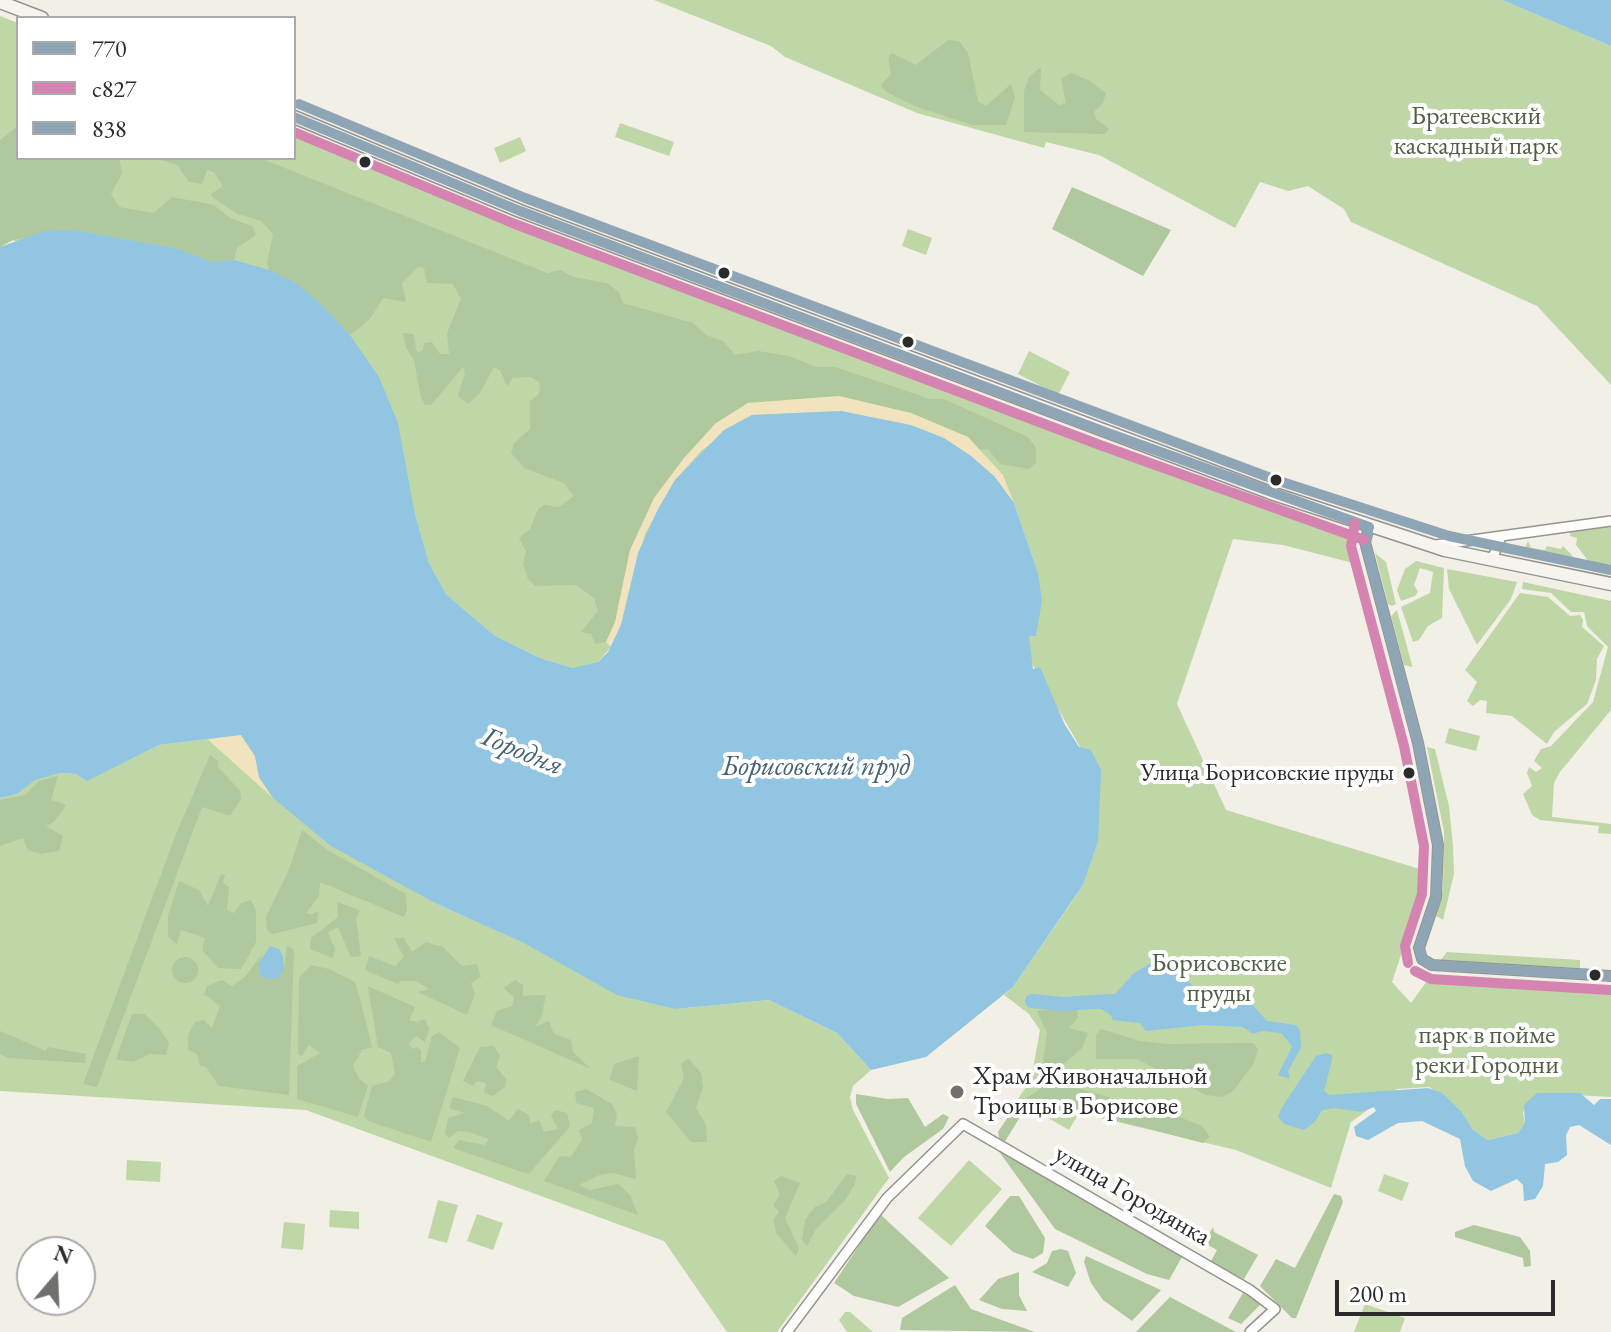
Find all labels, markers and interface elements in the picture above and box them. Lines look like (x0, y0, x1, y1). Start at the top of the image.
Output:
legend (16, 16, 296, 160)
text: 770 (92, 33, 127, 64)
text: с827 (92, 73, 136, 104)
park label: Братеевский каскадный парк (1394, 101, 1558, 162)
text: 838 (92, 113, 127, 144)
unlabelled marker (357, 154, 373, 170)
unlabelled marker (716, 265, 732, 281)
unlabelled marker (900, 334, 916, 350)
unlabelled marker (1268, 472, 1284, 488)
water label: Городня (476, 720, 568, 784)
water label: Борисовский пруд (722, 750, 910, 784)
place label: Улица Борисовские пруды (1141, 759, 1394, 787)
marker: Улица Борисовские пруды (1401, 765, 1417, 781)
park label: Борисовские пруды (1151, 948, 1287, 1010)
unlabelled marker (1587, 967, 1603, 983)
park label: парк в пойме реки Городни (1415, 1020, 1559, 1082)
place label: Храм Живоначальной Троицы в Борисове (973, 1061, 1208, 1122)
marker: Храм Живоначальной Троицы в Борисове (948, 1083, 966, 1101)
street label: улица Городянка (1048, 1139, 1216, 1253)
north arrow (16, 1236, 96, 1316)
text: N (50, 1238, 76, 1271)
scale bar (1339, 1264, 1559, 1314)
text: 200 m (1349, 1278, 1407, 1309)

